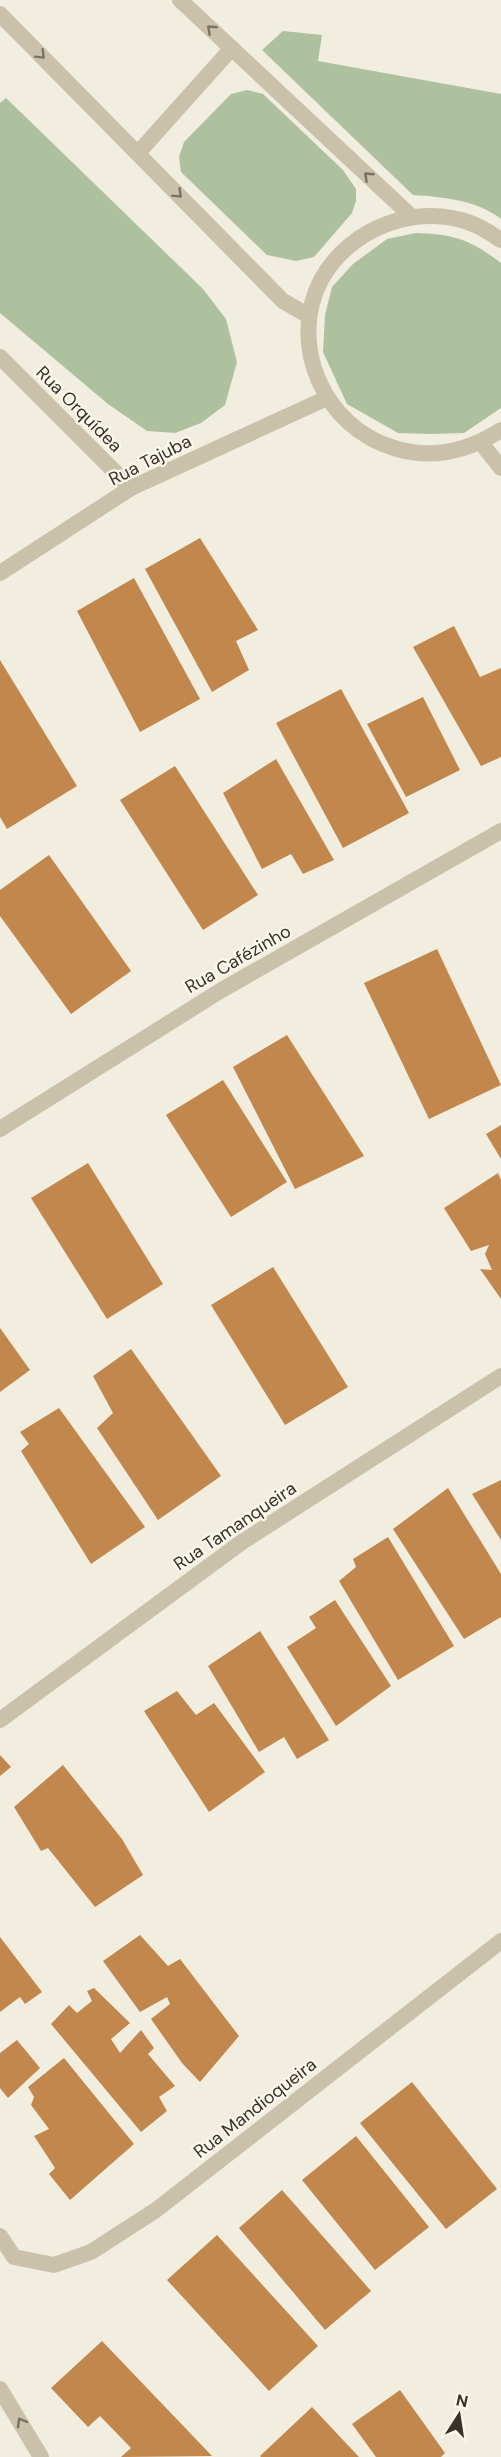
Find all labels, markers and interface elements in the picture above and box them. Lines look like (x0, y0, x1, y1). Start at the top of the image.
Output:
one-way arrow (207, 25, 217, 36)
one-way arrow (34, 49, 45, 59)
one-way arrow (365, 173, 376, 184)
one-way arrow (171, 187, 182, 198)
street label: Rua Orquídea (31, 361, 127, 457)
street label: Rua Tajuba (104, 429, 196, 491)
street label: Rua Cafézinho (181, 919, 295, 999)
street label: Rua Tamanqueira (169, 1476, 301, 1576)
street label: Rua Mandioqueira (189, 2052, 321, 2164)
north arrow (429, 2385, 489, 2445)
text: N (454, 2389, 470, 2412)
one-way arrow (17, 2418, 29, 2428)

